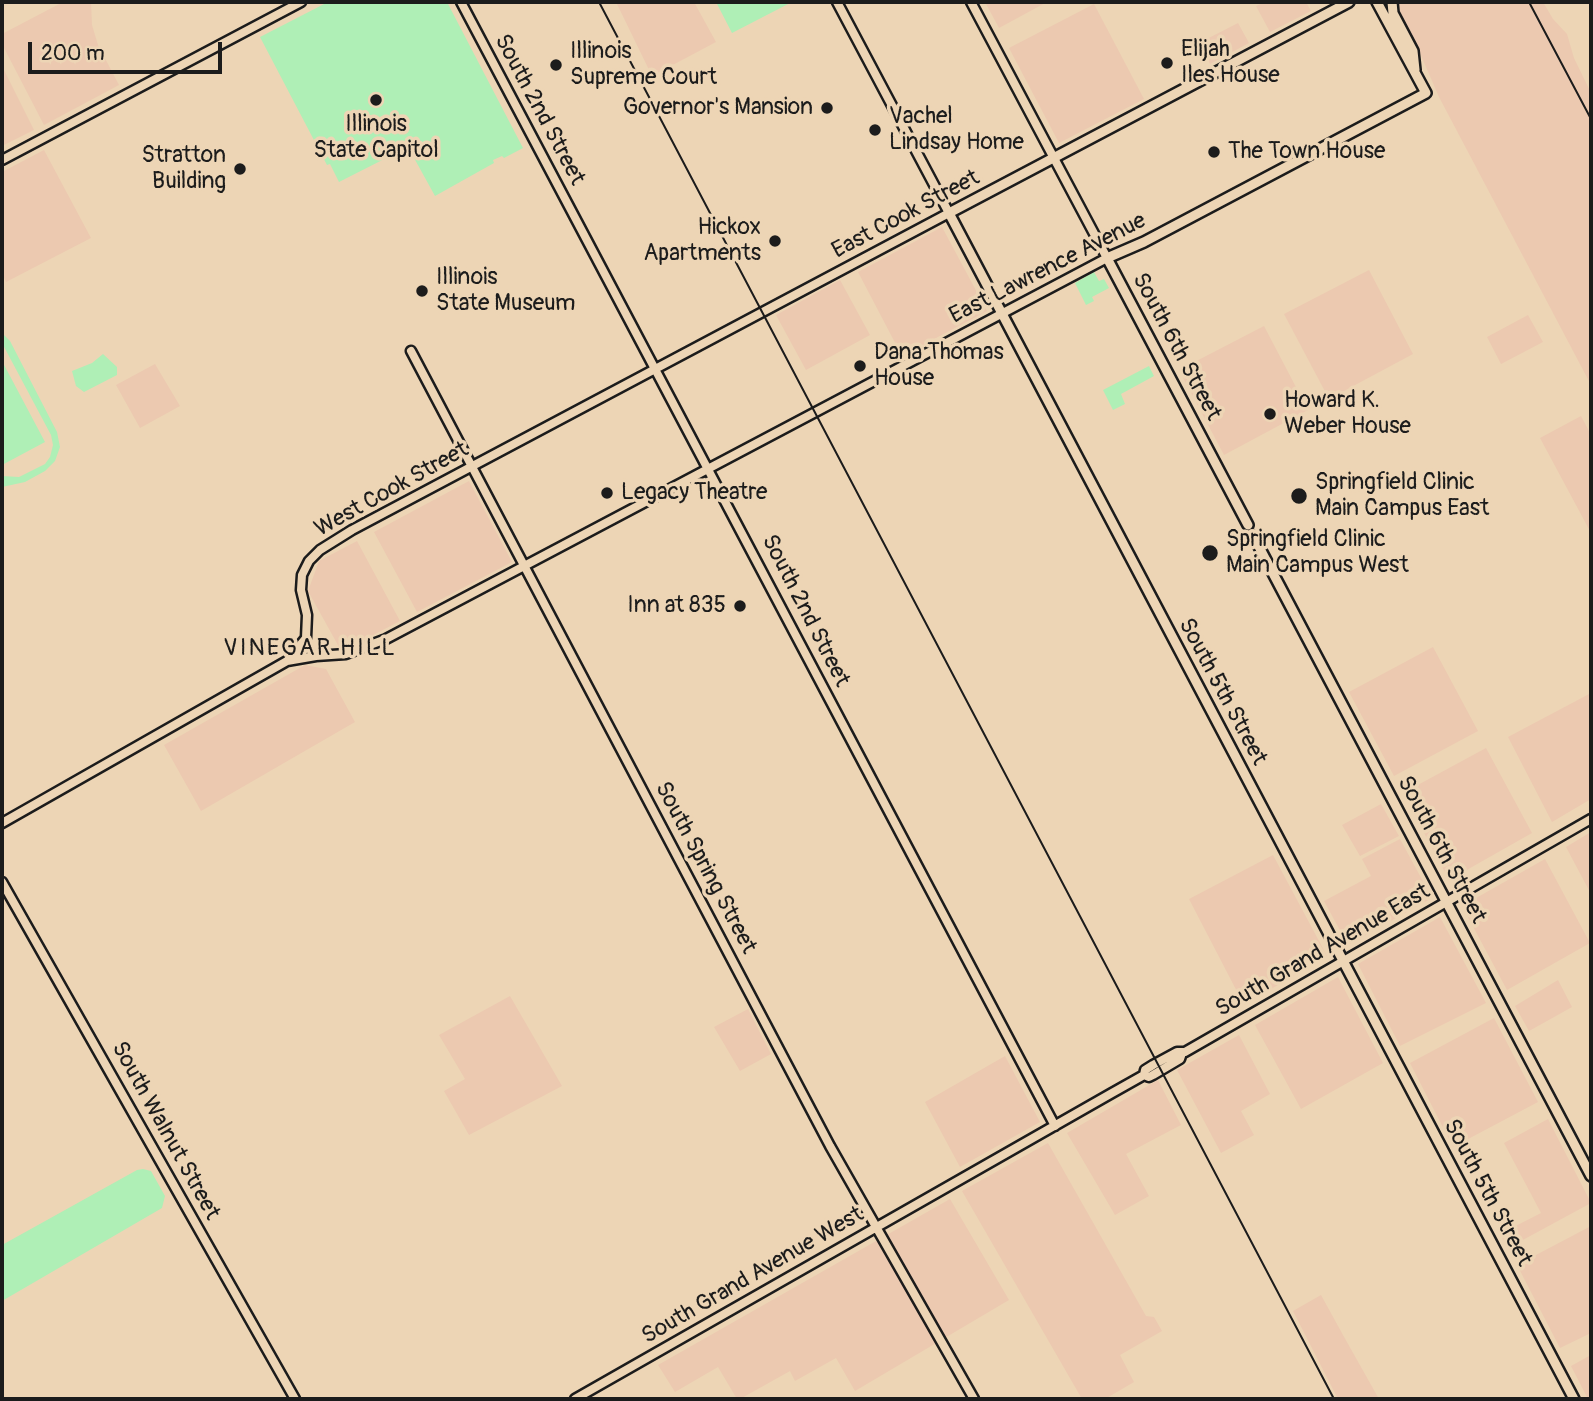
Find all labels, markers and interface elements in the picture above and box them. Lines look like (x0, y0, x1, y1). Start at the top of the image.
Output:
scale bar (32, 28, 226, 72)
street label: South 2nd Street (488, 30, 590, 190)
place label: Elijah Iles House (1181, 36, 1280, 90)
place label: Illinois Supreme Court (570, 38, 717, 92)
text: 200 m (41, 40, 105, 67)
marker: Elijah Iles House (1159, 55, 1175, 71)
marker: Illinois Supreme Court (548, 57, 564, 73)
marker: Illinois State Capitol (368, 92, 384, 108)
place label: Governor's Mansion (623, 94, 813, 122)
marker: Governor's Mansion (819, 100, 835, 116)
place label: Vachel Lindsay Home (889, 103, 1024, 157)
place label: Illinois State Capitol (313, 111, 439, 165)
marker: Vachel Lindsay Home (867, 122, 883, 138)
place label: The Town House (1228, 138, 1385, 166)
place label: Stratton Building (141, 142, 226, 196)
marker: The Town House (1206, 144, 1222, 160)
marker: Stratton Building (232, 161, 248, 177)
street label: East Cook Street (828, 165, 984, 265)
street label: East Lawrence Avenue (945, 208, 1151, 330)
place label: Hickox Apartments (643, 214, 761, 268)
marker: Hickox Apartments (767, 233, 783, 249)
place label: Illinois State Museum (436, 264, 575, 318)
street label: South 6th Street (1126, 268, 1226, 426)
marker: Illinois State Museum (414, 283, 430, 299)
place label: Dana Thomas House (874, 339, 1004, 393)
marker: Dana Thomas House (852, 358, 868, 374)
place label: Howard K. Weber House (1284, 387, 1411, 441)
marker: Howard K. Weber House (1262, 406, 1278, 422)
street label: West Cook Street (310, 436, 474, 544)
place label: Springfield Clinic Main Campus East (1315, 469, 1489, 523)
place label: Legacy Theatre (621, 479, 767, 507)
marker: Legacy Theatre (599, 485, 615, 501)
marker: Springfield Clinic Main Campus East (1289, 486, 1309, 506)
place label: Springfield Clinic Main Campus West (1226, 526, 1409, 580)
street label: South 2nd Street (755, 530, 855, 692)
marker: Springfield Clinic Main Campus West (1200, 543, 1220, 563)
place label: Inn at 835 (627, 592, 726, 620)
marker: Inn at 835 (732, 598, 748, 614)
street label: South 5th Street (1172, 614, 1272, 770)
district label: VINEGAR HILL (225, 635, 395, 663)
street label: South 6th Street (1391, 771, 1491, 929)
street label: South Spring Street (648, 777, 762, 959)
street label: South Grand Avenue East (1211, 878, 1435, 1024)
street label: South Walnut Street (105, 1037, 225, 1225)
street label: South 5th Street (1437, 1115, 1537, 1271)
street label: South Grand Avenue West (637, 1201, 869, 1351)

